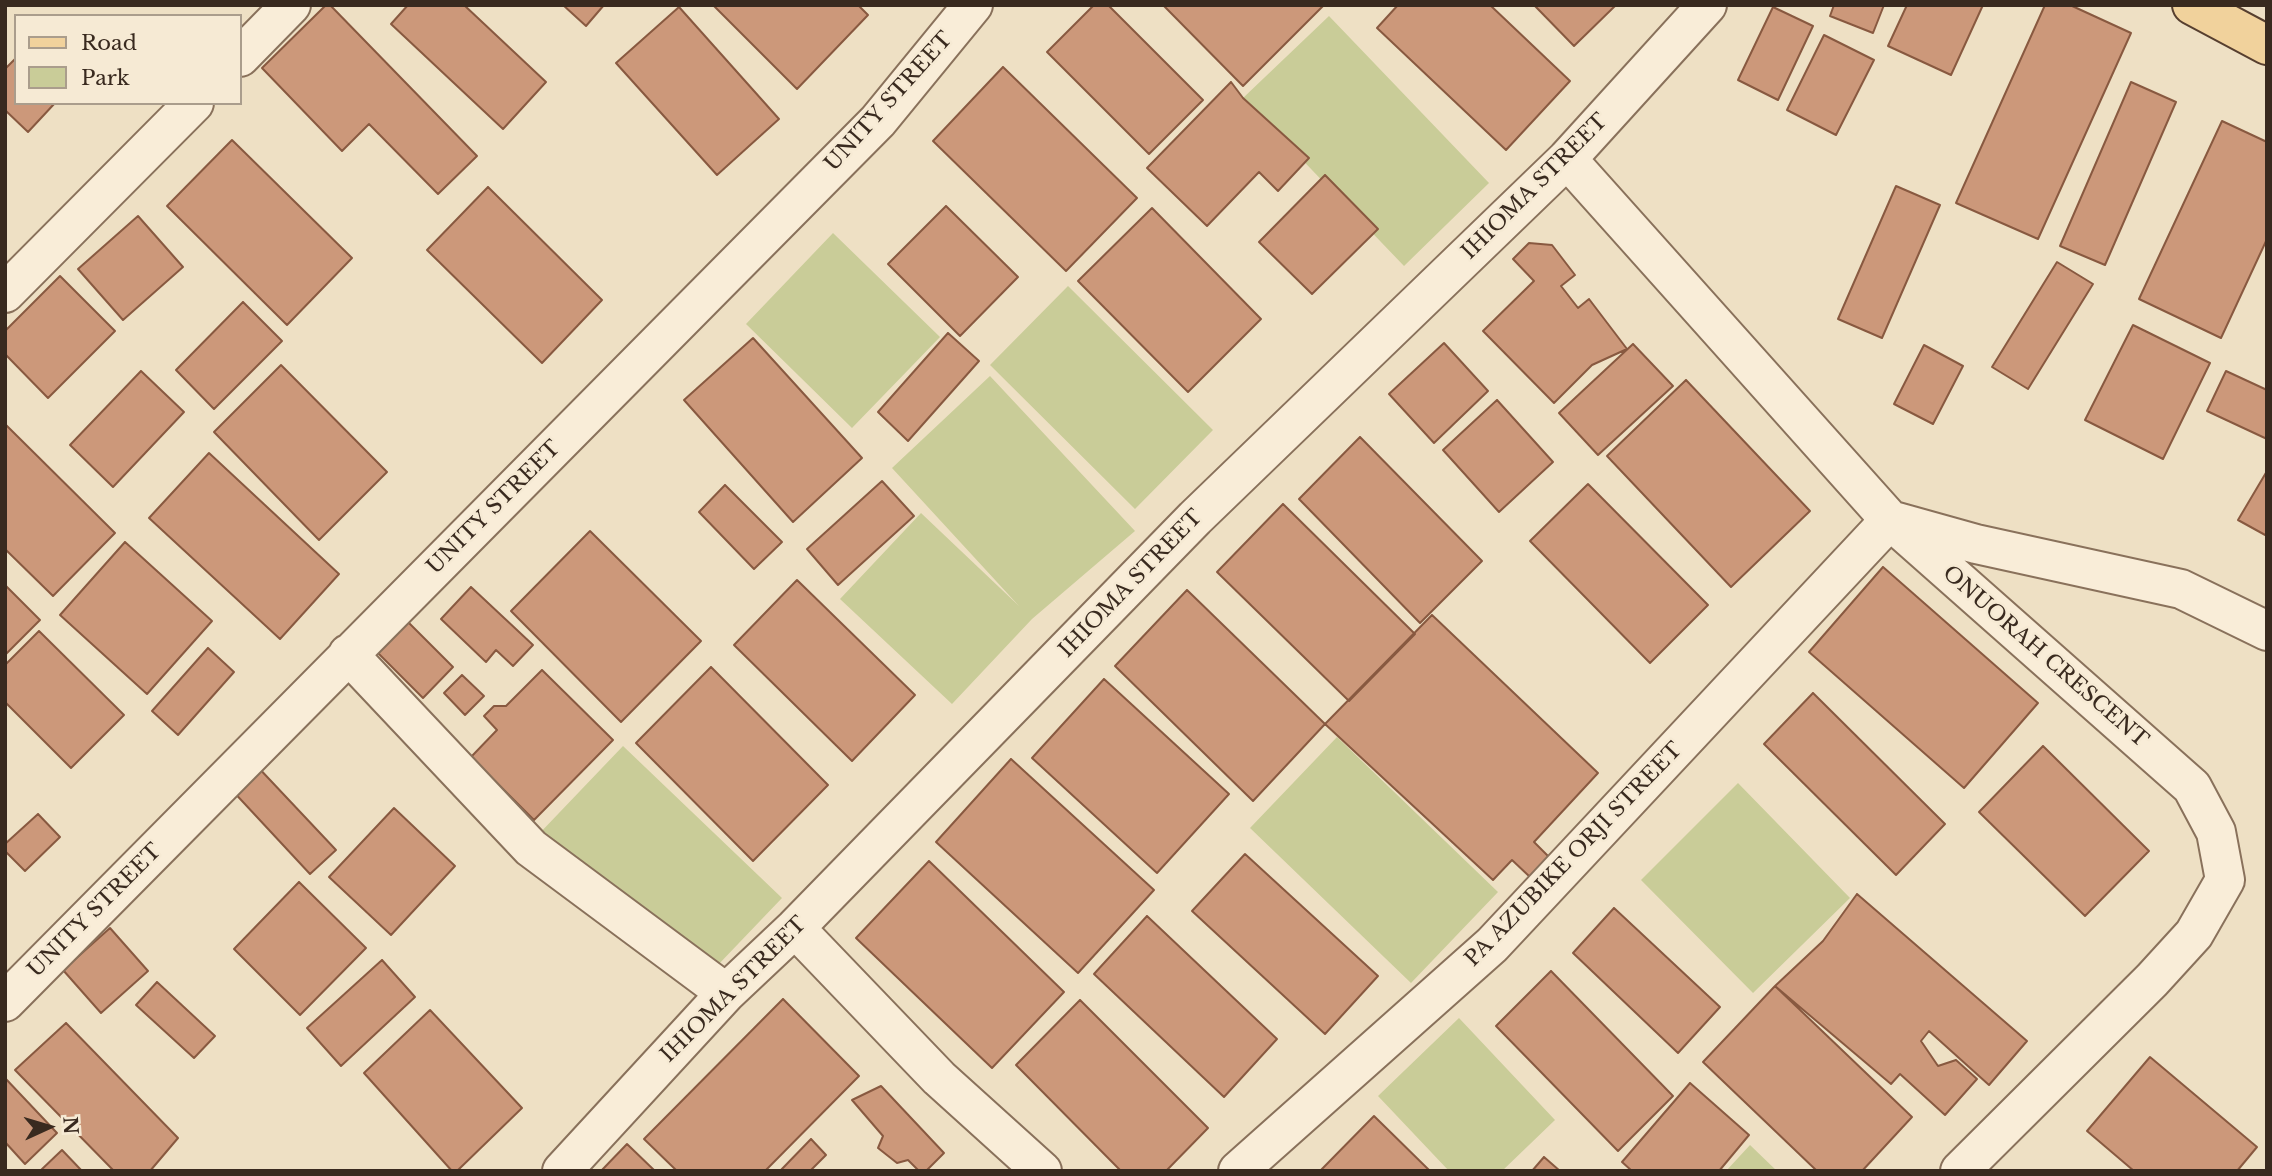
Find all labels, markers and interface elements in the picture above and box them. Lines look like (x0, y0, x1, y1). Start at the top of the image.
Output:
legend (14, 14, 242, 105)
street label: UNITY STREET (820, 27, 958, 177)
text: Road (81, 30, 137, 56)
text: Park (81, 65, 130, 91)
street label: IHIOMA STREET (1457, 109, 1613, 265)
street label: UNITY STREET (422, 436, 566, 580)
street label: IHIOMA STREET (1054, 505, 1208, 663)
street label: ONUORAH CRESCENT (1937, 561, 2153, 753)
street label: PA AZUBIKE ORJI STREET (1460, 738, 1688, 972)
street label: UNITY STREET (23, 839, 167, 983)
street label: IHIOMA STREET (656, 912, 812, 1068)
north arrow (14, 1092, 84, 1162)
text: N (58, 1116, 83, 1135)

